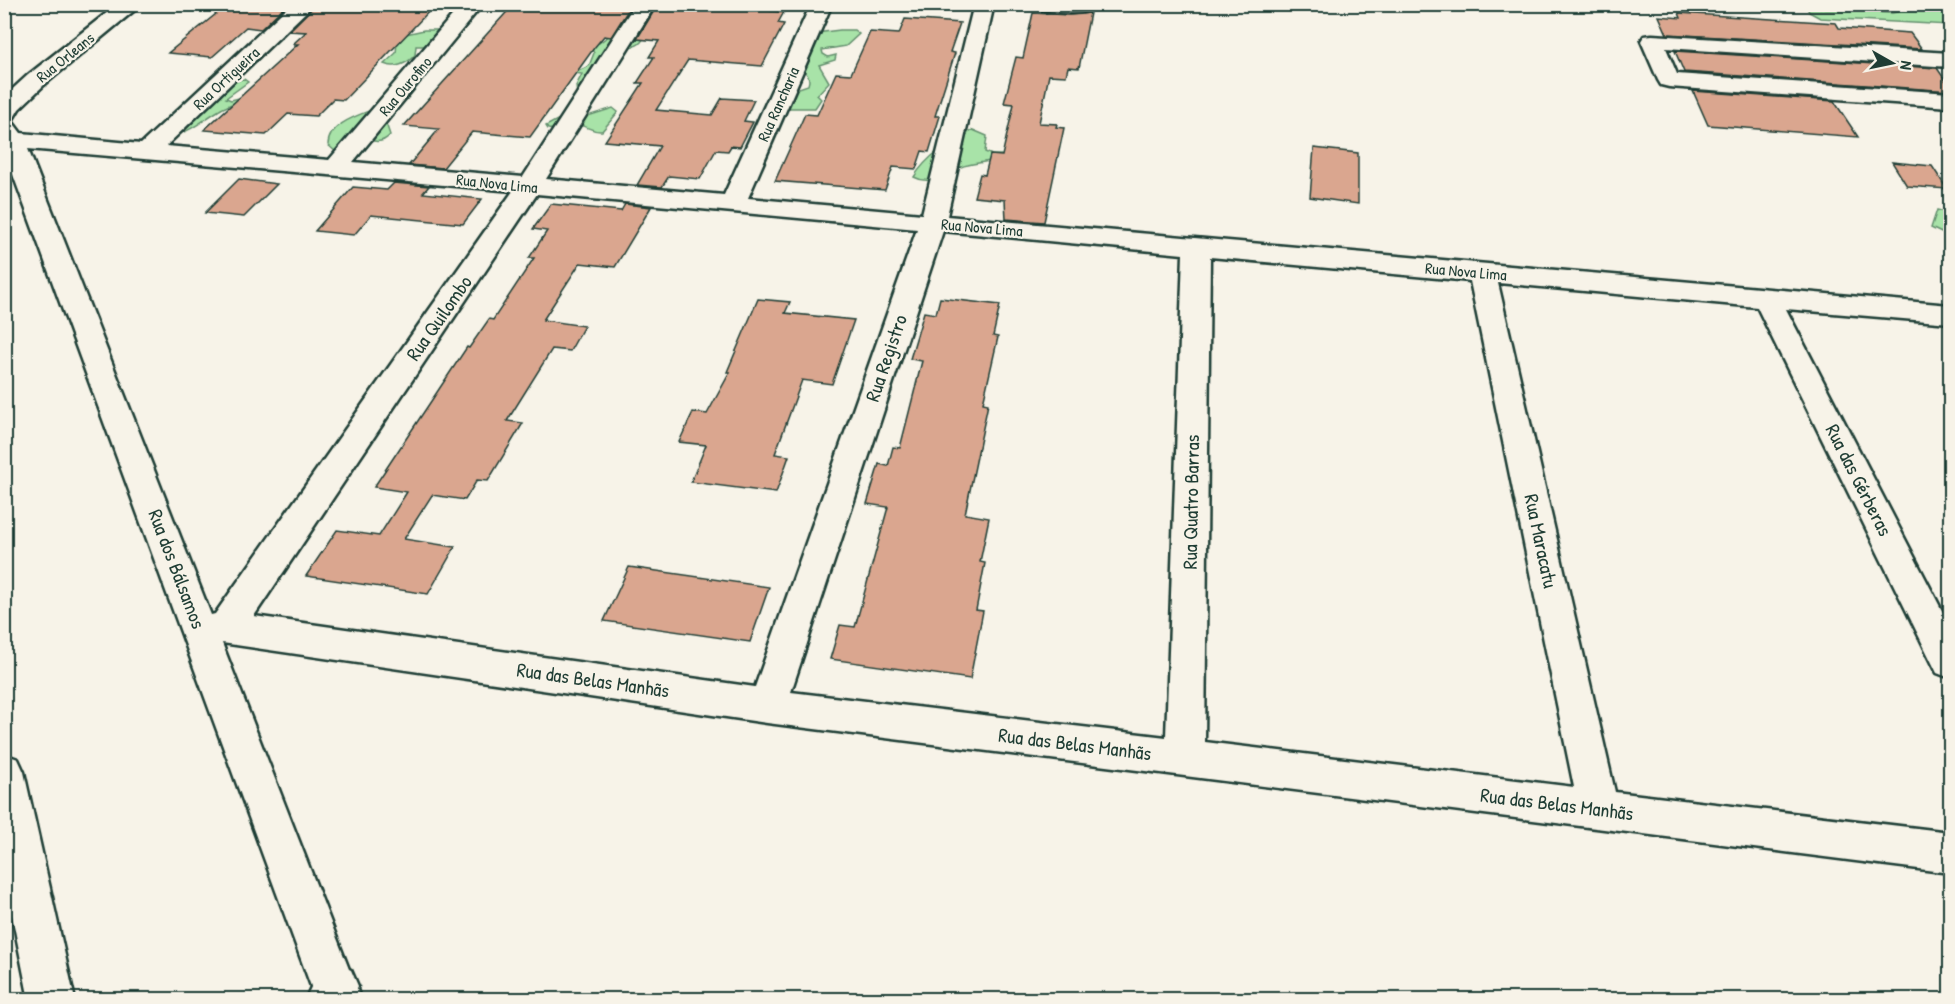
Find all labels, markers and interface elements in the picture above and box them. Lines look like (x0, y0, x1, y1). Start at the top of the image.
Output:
street label: Rua Orleans (31, 27, 99, 87)
north arrow (1862, 33, 1922, 93)
street label: Rua Ortigueira (188, 41, 264, 115)
street label: Rua Ourofino (374, 51, 437, 120)
text: N (1895, 59, 1918, 72)
street label: Rua Rancharia (752, 63, 804, 145)
street label: Rua Nova Lima (455, 168, 539, 198)
street label: Rua Nova Lima (940, 212, 1024, 242)
street label: Rua Nova Lima (1424, 256, 1508, 286)
street label: Rua Quilombo (399, 270, 478, 366)
street label: Rua Registro (858, 311, 913, 405)
street label: Rua das Gérberas (1820, 419, 1899, 541)
street label: Rua Quatro Barras (1176, 434, 1205, 570)
street label: Rua Maracatu (1518, 491, 1565, 590)
street label: Rua dos Bálsamos (142, 505, 213, 633)
street label: Rua das Belas Manhãs (515, 655, 671, 704)
street label: Rua das Belas Manhãs (997, 721, 1153, 766)
street label: Rua das Belas Manhãs (1479, 781, 1635, 826)

